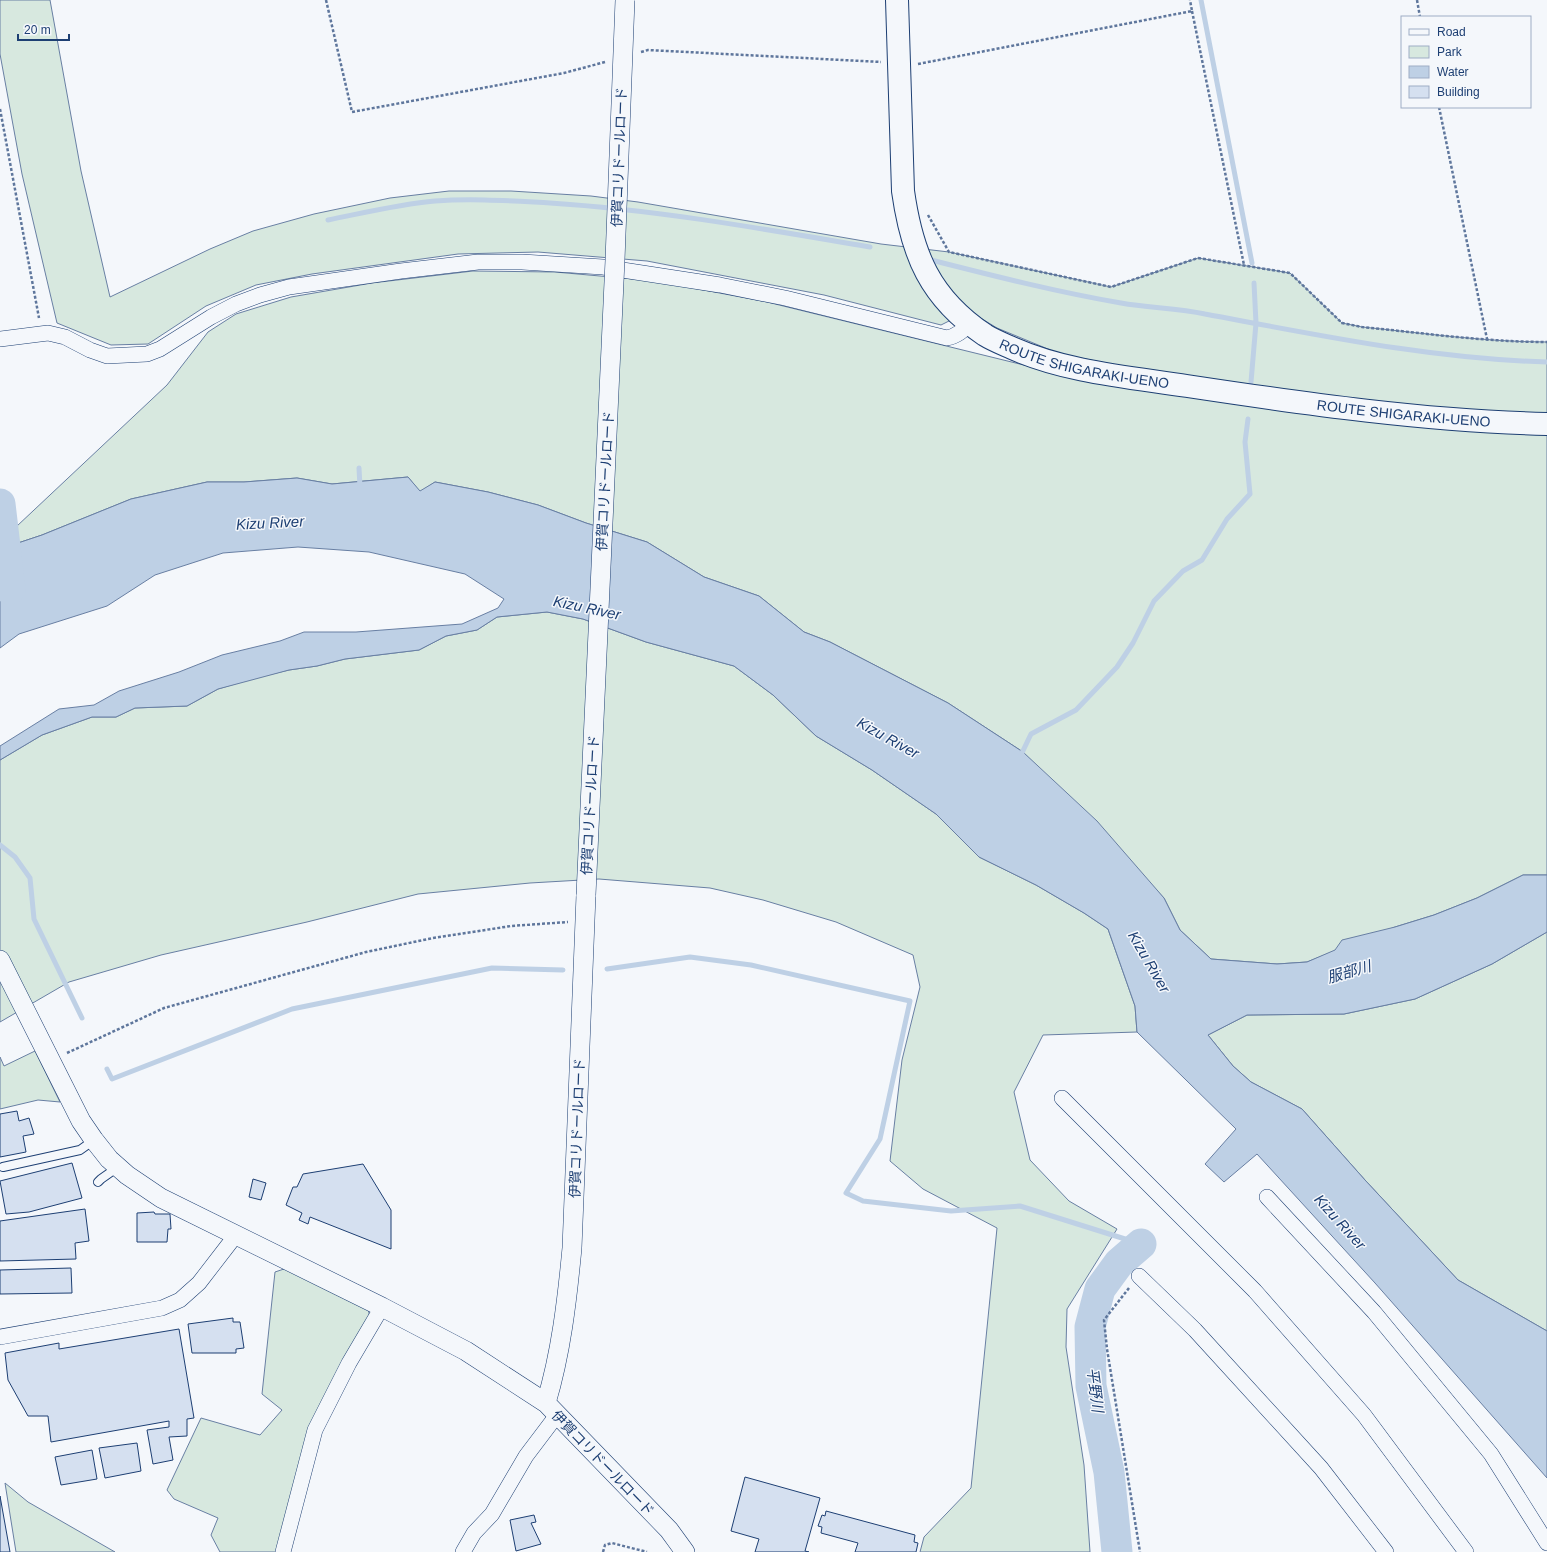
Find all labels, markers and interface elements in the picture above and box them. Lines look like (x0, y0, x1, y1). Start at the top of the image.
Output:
scale bar (18, 16, 69, 42)
legend (1401, 16, 1531, 108)
text: 20 m (24, 23, 51, 37)
text: Road (1437, 25, 1466, 39)
text: Park (1437, 45, 1463, 59)
text: Water (1437, 65, 1469, 79)
text: Building (1437, 85, 1480, 99)
street label: 伊賀コリドールロード (609, 87, 629, 227)
street label: ROUTE SHIGARAKI-UENO (997, 335, 1170, 391)
street label: ROUTE SHIGARAKI-UENO (1316, 397, 1491, 430)
street label: 伊賀コリドールロード (593, 411, 617, 551)
water label: Kizu River (235, 512, 306, 533)
water label: Kizu River (552, 592, 623, 623)
water label: Kizu River (854, 714, 923, 762)
street label: 伊賀コリドールロード (578, 735, 602, 875)
water label: Kizu River (1125, 928, 1174, 996)
water label: 服部川 (1325, 957, 1375, 986)
street label: 伊賀コリドールロード (567, 1058, 587, 1198)
water label: Kizu River (1311, 1191, 1370, 1253)
water label: 平野川 (1084, 1367, 1107, 1415)
street label: 伊賀コリドールロード (549, 1407, 657, 1519)

